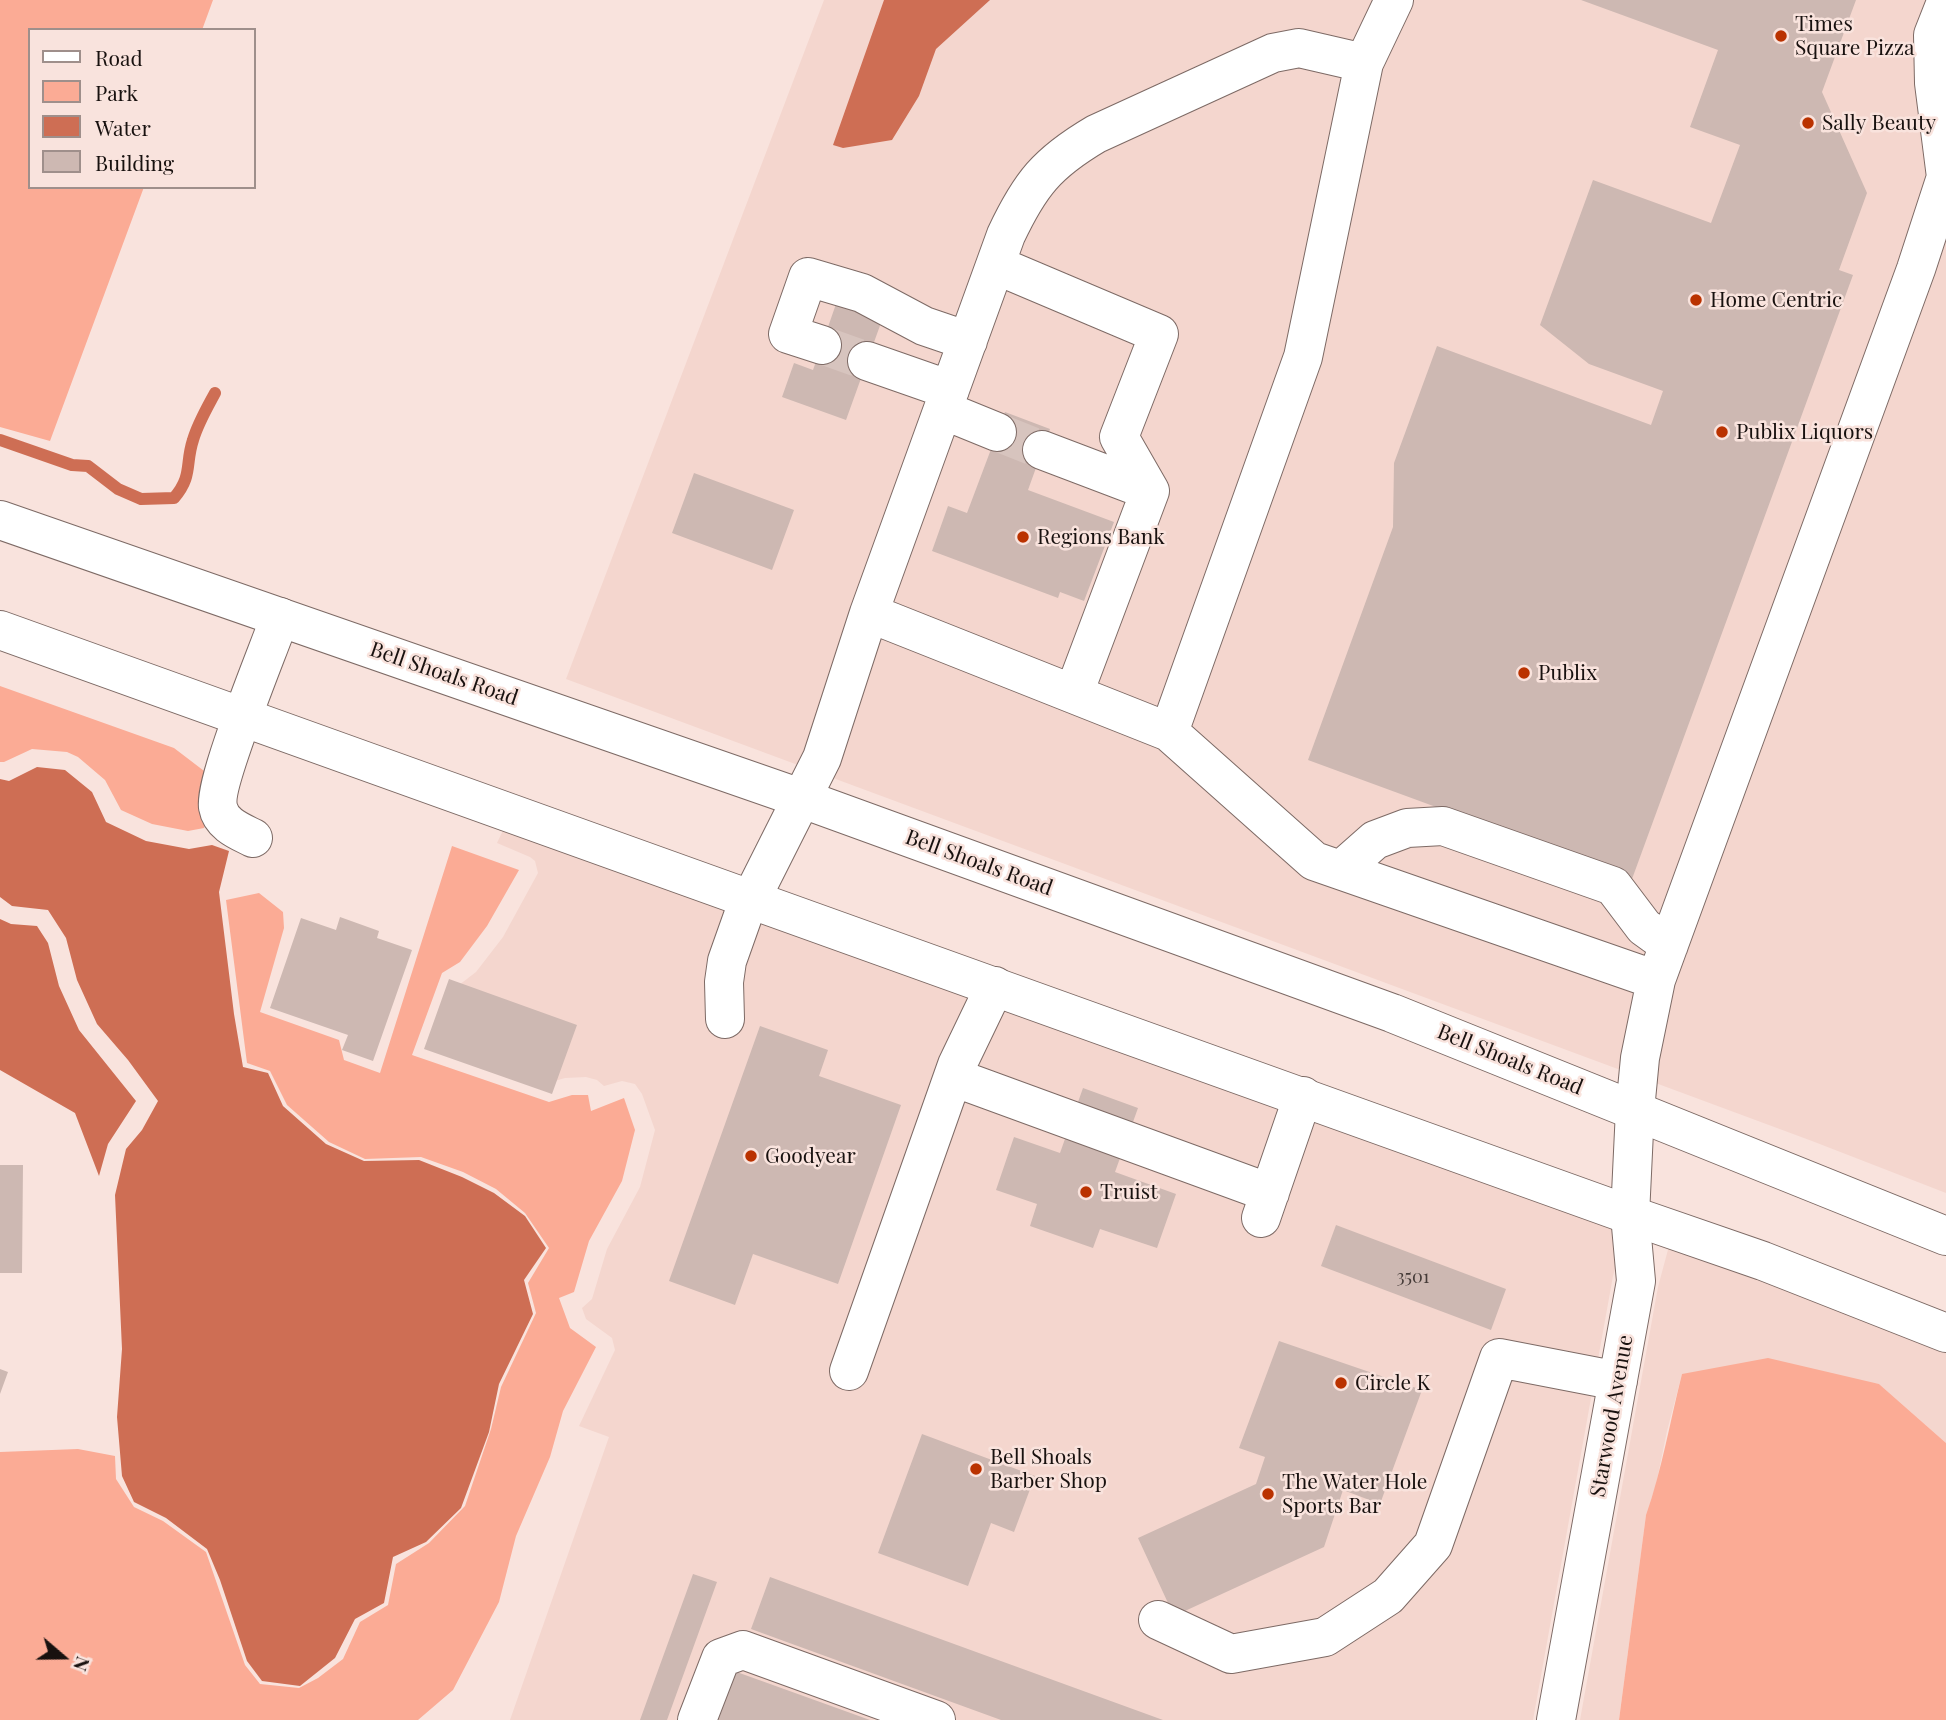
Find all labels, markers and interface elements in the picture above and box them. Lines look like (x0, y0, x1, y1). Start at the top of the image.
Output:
place label: Times Square Pizza (1795, 11, 1914, 61)
legend (28, 28, 256, 189)
marker: Times Square Pizza (1773, 28, 1789, 44)
text: Road (95, 43, 143, 71)
text: Park (95, 78, 138, 106)
place label: Sally Beauty (1822, 110, 1936, 136)
text: Water (95, 113, 151, 141)
marker: Sally Beauty (1800, 115, 1816, 131)
text: Building (95, 148, 174, 176)
place label: Home Centric (1710, 287, 1842, 313)
marker: Home Centric (1688, 292, 1704, 308)
place label: Publix Liquors (1736, 419, 1873, 445)
marker: Publix Liquors (1714, 424, 1730, 440)
place label: Regions Bank (1037, 524, 1165, 550)
marker: Regions Bank (1015, 529, 1031, 545)
street label: Bell Shoals Road (367, 637, 521, 711)
place label: Publix (1538, 660, 1597, 686)
marker: Publix (1516, 665, 1532, 681)
street label: Bell Shoals Road (902, 825, 1056, 901)
street label: Bell Shoals Road (1433, 1019, 1587, 1101)
place label: Goodyear (765, 1143, 856, 1169)
marker: Goodyear (743, 1148, 759, 1164)
place label: Truist (1100, 1179, 1158, 1205)
marker: Truist (1078, 1184, 1094, 1200)
house number: 3501 (1396, 1266, 1430, 1288)
street label: Starwood Avenue (1585, 1333, 1639, 1499)
place label: Circle K (1355, 1370, 1430, 1396)
marker: Circle K (1333, 1375, 1349, 1391)
place label: Bell Shoals Barber Shop (990, 1444, 1107, 1494)
marker: Bell Shoals Barber Shop (968, 1461, 984, 1477)
place label: The Water Hole Sports Bar (1282, 1469, 1427, 1519)
marker: The Water Hole Sports Bar (1260, 1486, 1276, 1502)
north arrow (28, 1622, 98, 1692)
text: N (68, 1653, 97, 1675)

